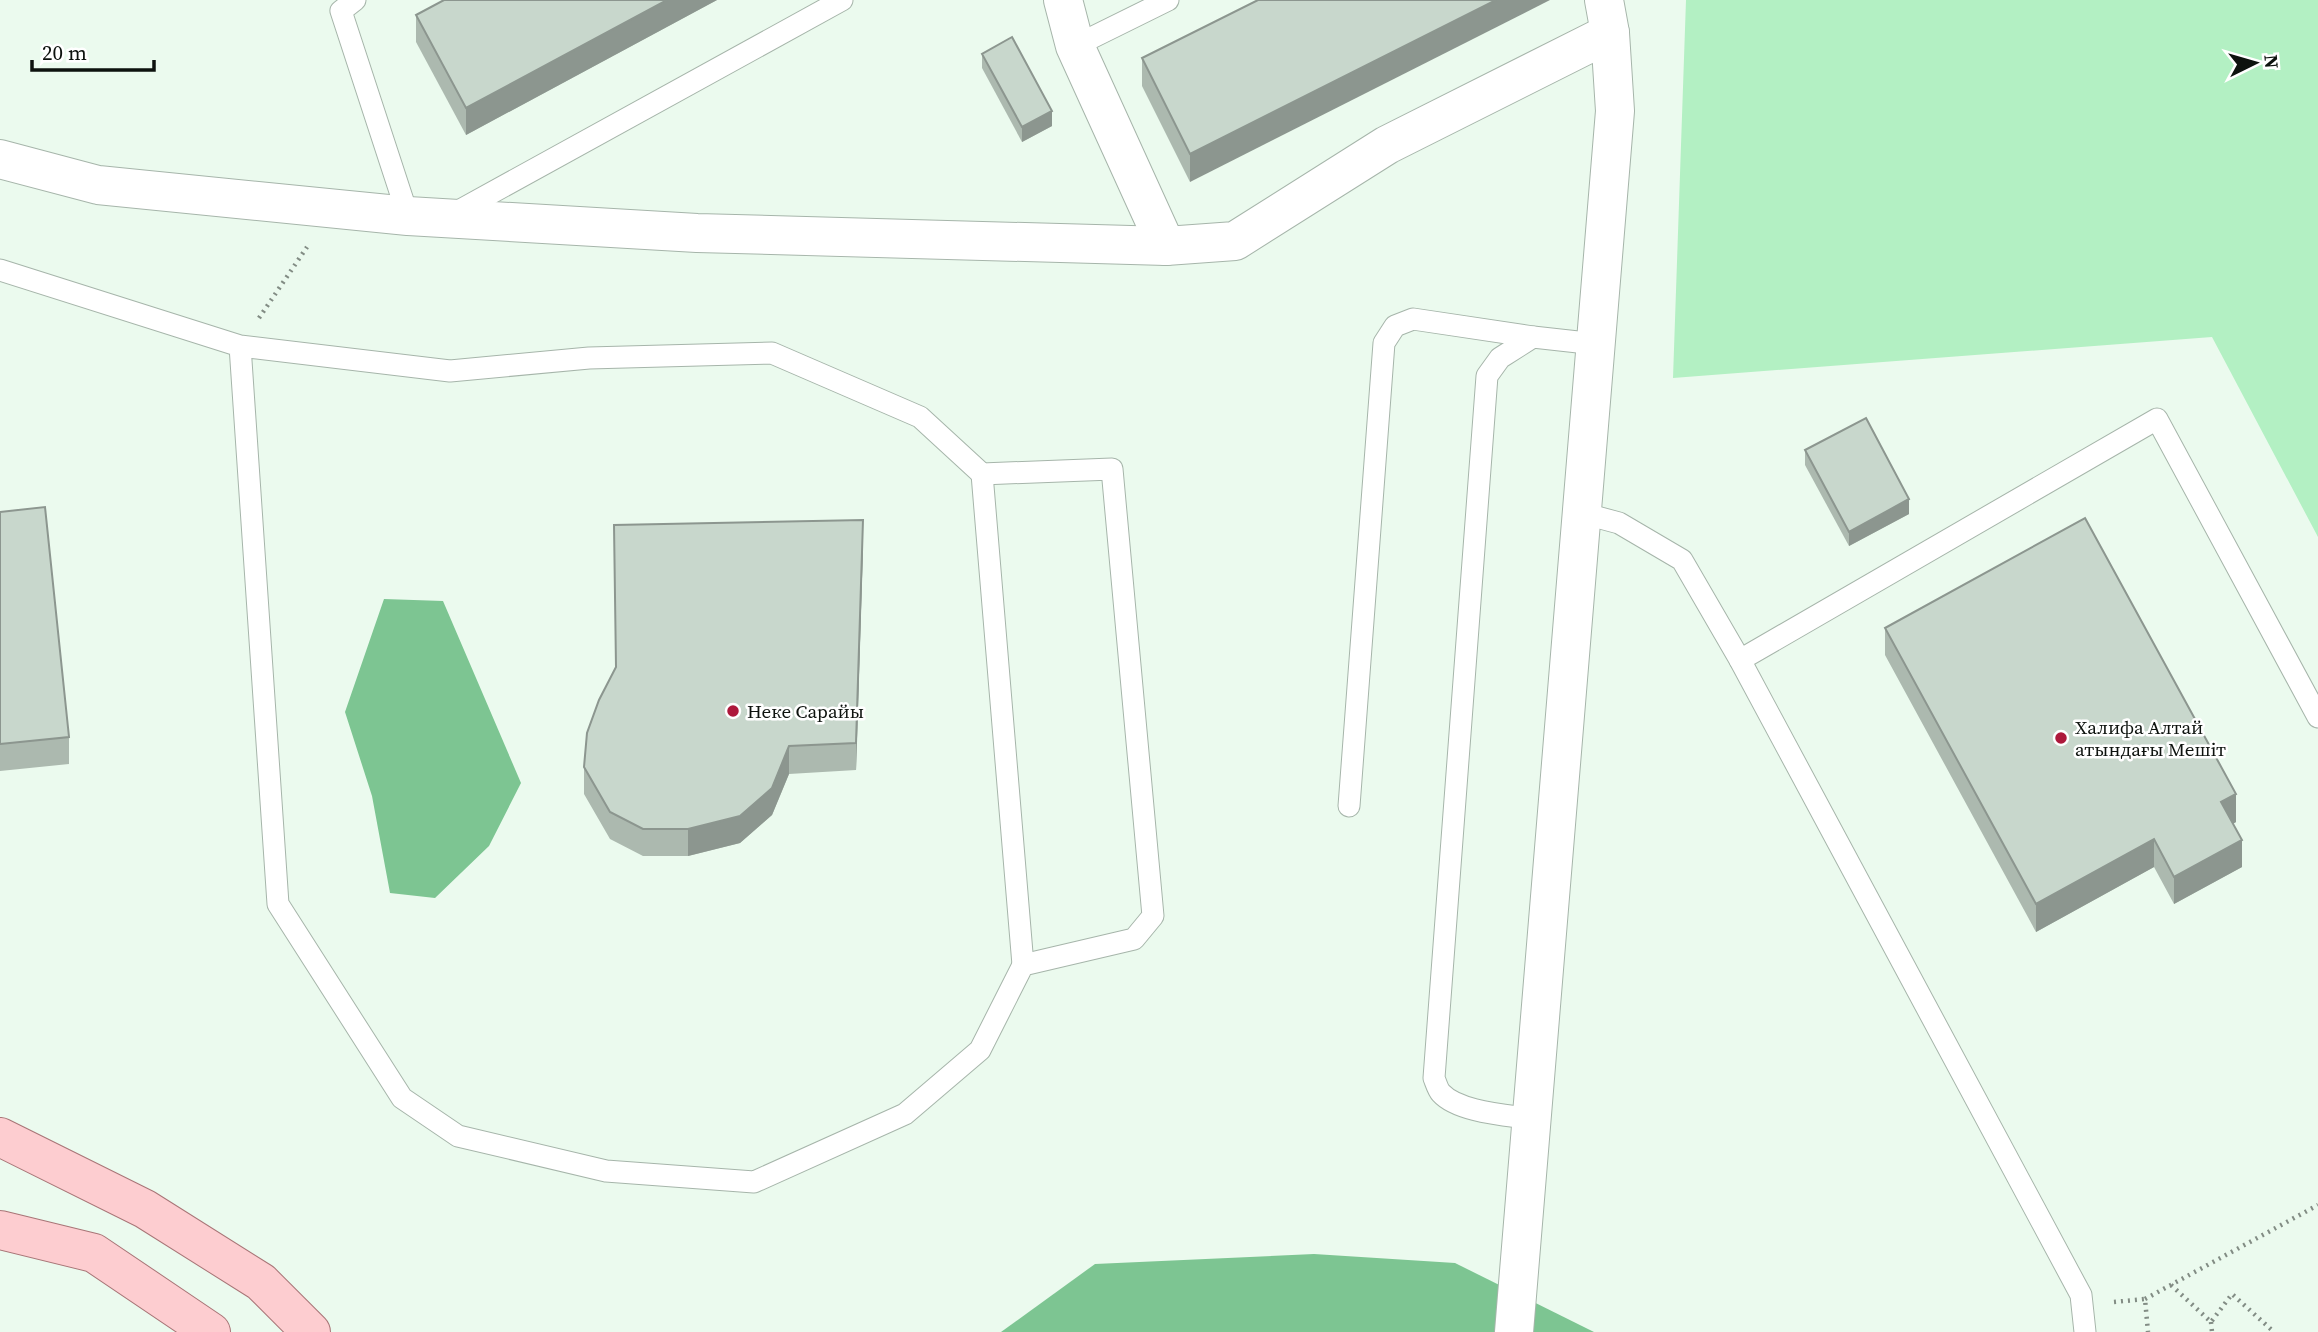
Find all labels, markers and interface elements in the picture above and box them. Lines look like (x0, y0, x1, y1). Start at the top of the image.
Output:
scale bar (32, 28, 154, 72)
north arrow (2220, 28, 2290, 98)
text: 20 m (42, 38, 87, 67)
text: N (2258, 53, 2286, 70)
place label: Неке Сарайы (747, 698, 864, 724)
marker: Неке Сарайы (725, 703, 741, 719)
place label: Халифа Алтай атындағы Мешіт (2075, 714, 2226, 762)
marker: Халифа Алтай атындағы Мешіт (2053, 730, 2069, 746)

